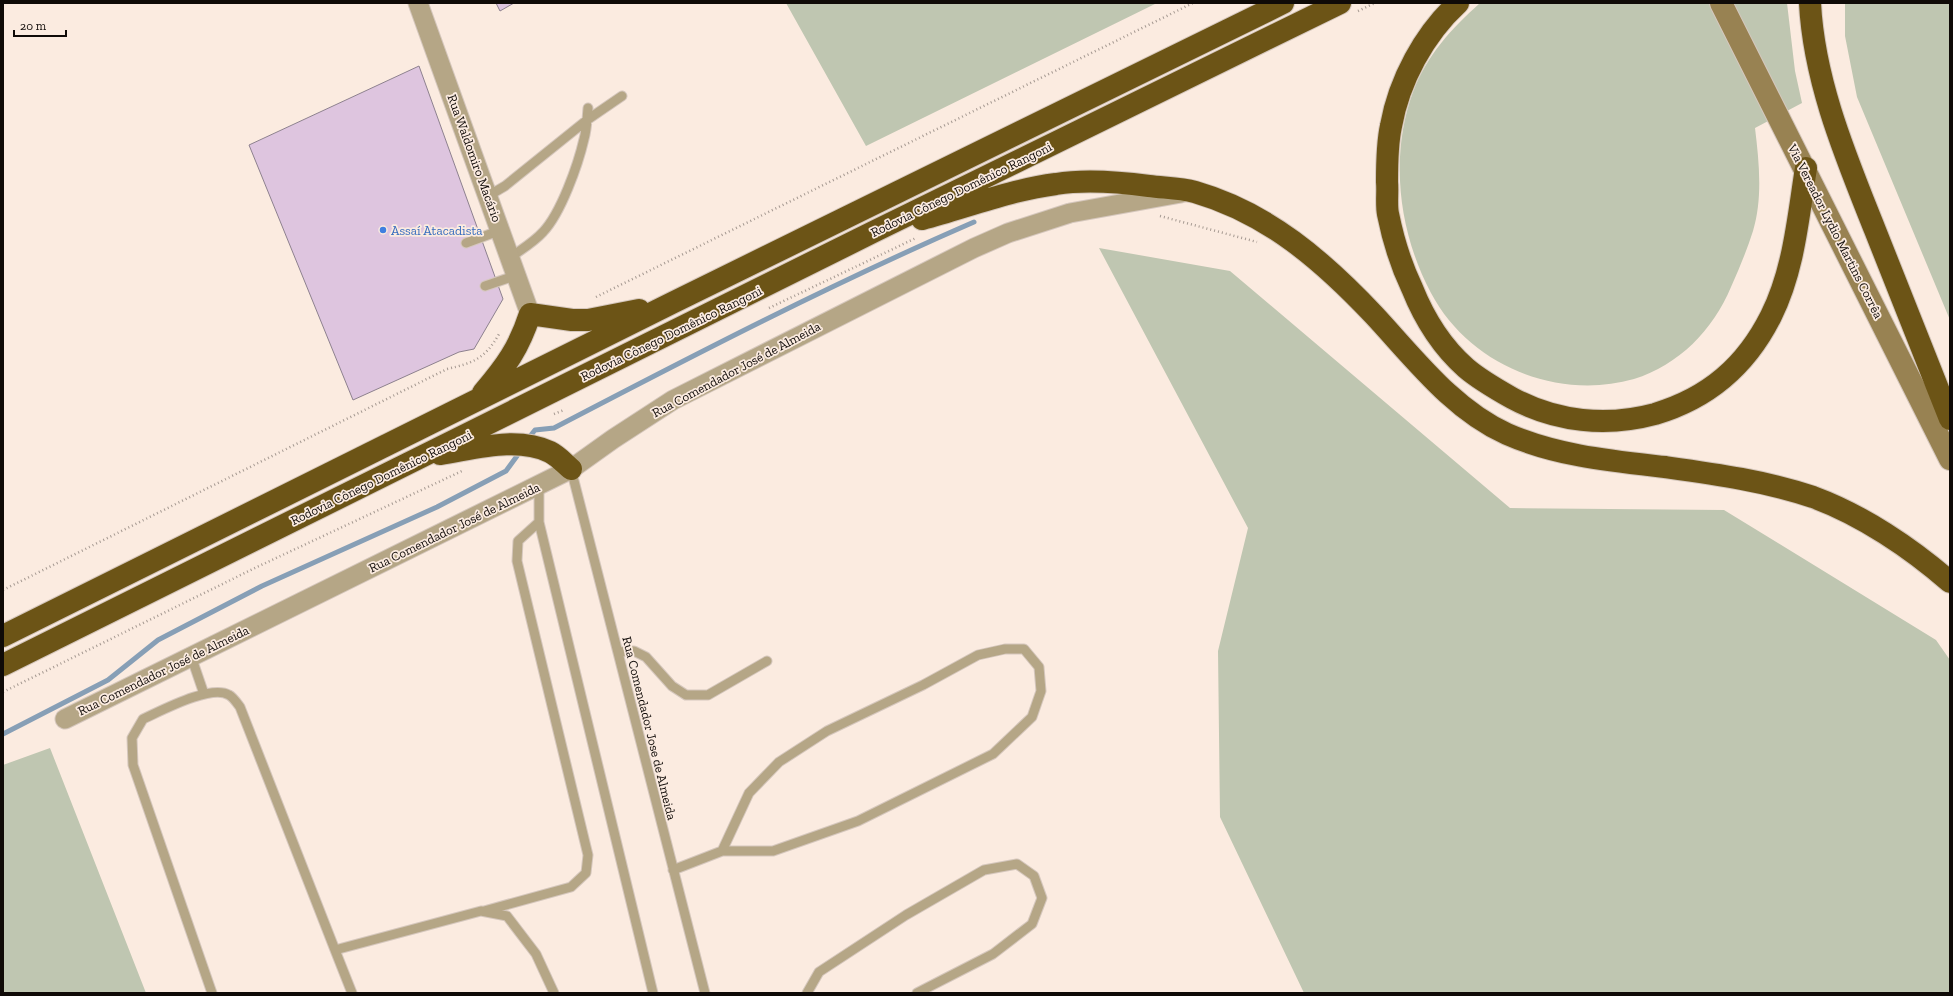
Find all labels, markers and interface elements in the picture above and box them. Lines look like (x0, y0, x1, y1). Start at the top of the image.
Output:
scale bar (14, 12, 66, 38)
text: 20 m (20, 19, 47, 33)
street label: Rua Waldomiro Macário (444, 92, 505, 224)
street label: Rodovia Cônego Domênico Rangoni (868, 139, 1054, 240)
street label: Via Vereador Lydio Martins Corrêa (1784, 141, 1887, 322)
place label: Assaí Atacadista (391, 223, 483, 238)
marker: Assaí Atacadista (378, 225, 388, 235)
street label: Rodovia Cônego Domênico Rangoni (578, 283, 764, 384)
street label: Rua Comendador José de Almeida (649, 318, 824, 420)
street label: Rodovia Cônego Domênico Rangoni (288, 427, 474, 528)
street label: Rua Comendador José de Almeida (366, 479, 543, 576)
street label: Rua Comendador José de Almeida (75, 622, 252, 719)
street label: Rua Comendador Jose de Almeida (619, 635, 680, 822)

